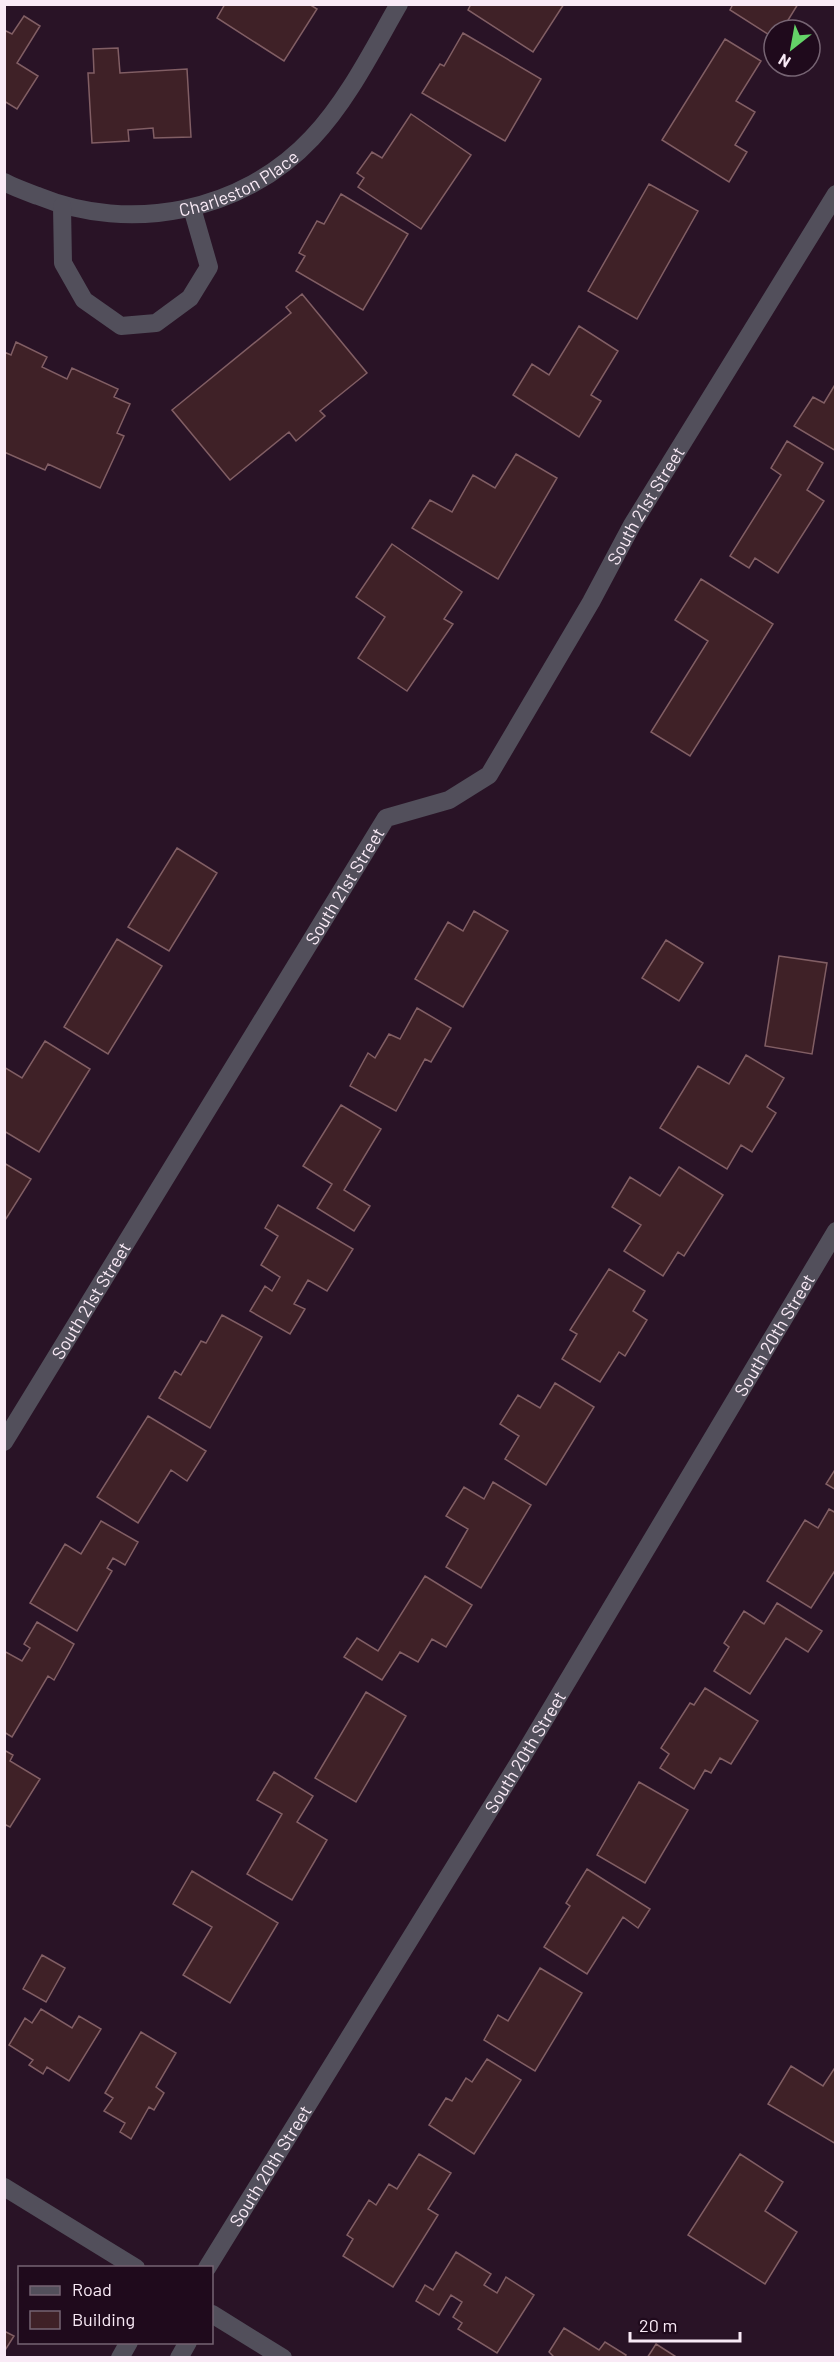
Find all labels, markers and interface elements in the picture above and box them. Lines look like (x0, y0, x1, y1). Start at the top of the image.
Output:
north arrow (762, 18, 822, 78)
text: N (775, 50, 793, 72)
street label: Charleston Place (177, 145, 303, 221)
street label: South 21st Street (602, 442, 689, 568)
street label: South 21st Street (300, 823, 389, 949)
street label: South 21st Street (46, 1238, 135, 1363)
street label: South 20th Street (729, 1270, 819, 1400)
street label: South 20th Street (479, 1687, 570, 1817)
street label: South 20th Street (224, 2101, 316, 2231)
legend (18, 2266, 213, 2344)
text: Road (72, 2278, 112, 2300)
scale bar (630, 2305, 740, 2343)
text: Building (72, 2308, 135, 2330)
text: 20 m (639, 2314, 677, 2336)

